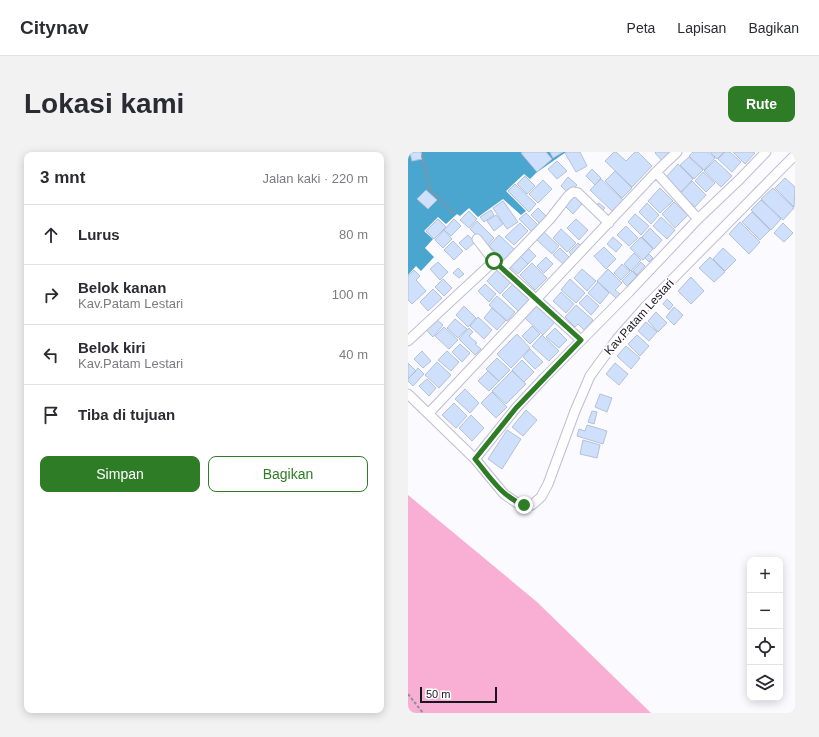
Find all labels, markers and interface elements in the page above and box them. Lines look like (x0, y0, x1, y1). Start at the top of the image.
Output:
text: Citynav (20, 17, 89, 38)
text: Peta (627, 20, 655, 36)
text: Lapisan (677, 20, 726, 36)
text: Bagikan (748, 20, 799, 36)
button: Rute (728, 86, 795, 122)
text: Lokasi kami (24, 88, 184, 119)
text: 3 mnt (40, 168, 85, 187)
text: Jalan kaki · 220 m (263, 171, 368, 186)
icon: ahead (40, 224, 62, 246)
text: Lurus (78, 226, 120, 243)
text: 80 m (339, 227, 368, 242)
route start (485, 252, 503, 270)
street label: Kav.Patam Lestari (601, 276, 677, 358)
text: Belok kanan (78, 279, 166, 296)
icon: right (40, 284, 62, 306)
text: 100 m (332, 287, 368, 302)
text: Kav.Patam Lestari (78, 296, 183, 311)
text: Belok kiri (78, 339, 146, 356)
icon: left (40, 344, 62, 366)
text: 40 m (339, 347, 368, 362)
text: Kav.Patam Lestari (78, 356, 183, 371)
icon: arrive (40, 404, 62, 426)
text: Tiba di tujuan (78, 406, 175, 423)
button: Simpan (40, 456, 200, 492)
button: Bagikan (208, 456, 368, 492)
route end (515, 496, 533, 514)
map controls (747, 557, 783, 701)
button: + (747, 557, 783, 593)
button: − (747, 593, 783, 629)
button: locate (747, 629, 783, 665)
button: layers (747, 665, 783, 701)
scale bar (420, 685, 497, 704)
text: 50 m (426, 688, 450, 700)

